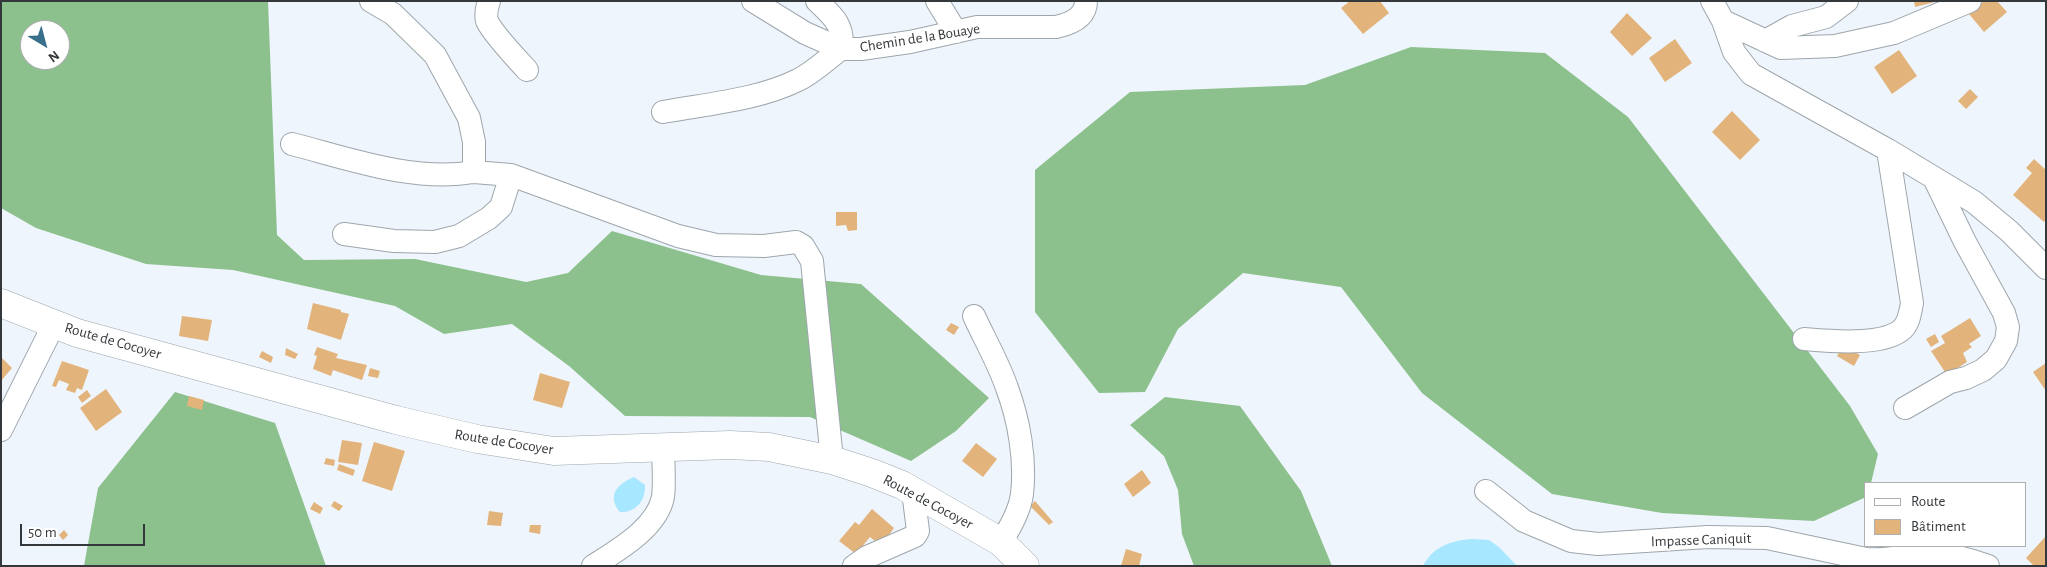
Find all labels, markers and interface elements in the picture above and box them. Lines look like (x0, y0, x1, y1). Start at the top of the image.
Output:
north arrow (20, 20, 70, 70)
street label: Chemin de la Bouaye (859, 20, 981, 56)
text: N (45, 48, 62, 65)
street label: Route de Cocoyer (63, 319, 163, 363)
street label: Route de Cocoyer (453, 425, 555, 459)
street label: Route de Cocoyer (880, 471, 976, 533)
legend (1864, 482, 2027, 547)
text: Route (1911, 494, 1945, 509)
scale bar (22, 514, 148, 546)
text: Bâtiment (1911, 519, 1966, 534)
text: 50 m (28, 525, 57, 540)
street label: Impasse Caniquit (1650, 529, 1752, 551)

